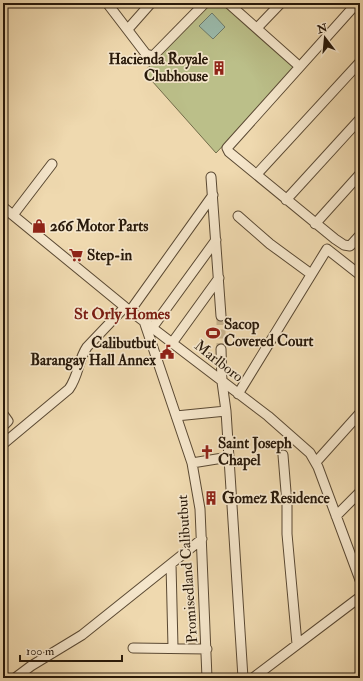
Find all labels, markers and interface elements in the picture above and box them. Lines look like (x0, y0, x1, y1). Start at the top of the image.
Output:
north arrow (305, 18, 345, 58)
text: N (315, 21, 330, 37)
place label: Hacienda Royale Clubhouse (108, 50, 209, 86)
building icon: Hacienda Royale Clubhouse (211, 60, 227, 76)
place label: 266 Motor Parts (50, 217, 148, 236)
shop icon: 266 Motor Parts (31, 218, 47, 234)
place label: Step-in (87, 246, 132, 266)
supermarket icon: Step-in (68, 247, 84, 263)
district label: St Orly Homes (74, 304, 170, 325)
place label: Sacop Covered Court (224, 315, 314, 351)
sports icon: Sacop Covered Court (205, 325, 221, 341)
place label: Calibutbut Barangay Hall Annex (30, 334, 156, 371)
street label: Marlboro (190, 336, 247, 386)
public building icon: Calibutbut Barangay Hall Annex (159, 344, 175, 360)
place label: Saint Joseph Chapel (218, 434, 292, 471)
church icon: Saint Joseph Chapel (199, 444, 215, 460)
place label: Gomez Residence (222, 489, 330, 508)
building icon: Gomez Residence (203, 490, 219, 506)
street label: Promisedland Calibutbut (173, 494, 202, 644)
scale bar (20, 637, 122, 663)
text: 100 m (26, 644, 55, 659)

